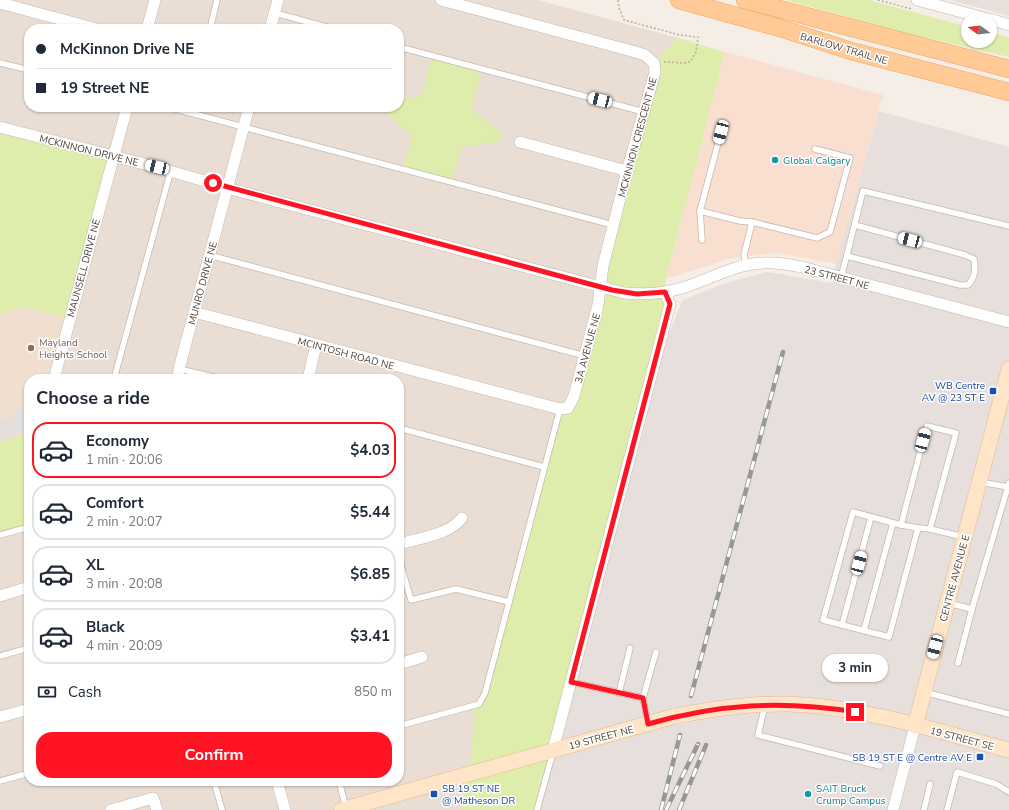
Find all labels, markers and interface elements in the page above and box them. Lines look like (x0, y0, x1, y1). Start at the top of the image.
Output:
north arrow (961, 12, 997, 48)
map controls (961, 12, 997, 48)
street label: BARLOW TRAIL NE (798, 30, 889, 68)
text: McKinnon Drive NE (60, 39, 194, 59)
street label: MCKINNON CRESCENT NE (615, 76, 661, 199)
text: 19 Street NE (60, 78, 149, 98)
car (587, 91, 613, 109)
car (712, 119, 730, 145)
street label: MCKINNON DRIVE NE (38, 132, 140, 170)
place label: Global Calgary (783, 154, 851, 168)
marker: Global Calgary (770, 155, 780, 165)
car (144, 158, 170, 176)
route start (204, 174, 222, 192)
street label: MAUNSELL DRIVE NE (64, 217, 104, 319)
car (897, 231, 923, 249)
street label: MUNRO DRIVE NE (185, 240, 221, 326)
street label: 23 STREET NE (803, 263, 871, 293)
street label: 3A AVENUE NE (572, 312, 604, 385)
street label: MCINTOSH ROAD NE (296, 334, 396, 374)
place label: Mayland Heights School (39, 336, 107, 362)
marker: Mayland Heights School (26, 343, 36, 353)
place label: WB Centre AV @ 23 ST E (922, 379, 985, 405)
text: Choose a ride (36, 386, 150, 410)
marker: WB Centre AV @ 23 ST E (988, 386, 998, 396)
car (914, 427, 932, 453)
text: Economy (86, 431, 149, 451)
icon: car (38, 432, 74, 468)
text: $4.03 (350, 440, 390, 460)
text: 1 min · 20:06 (86, 451, 162, 469)
text: Comfort (86, 493, 143, 513)
icon: car (38, 494, 74, 530)
text: $5.44 (350, 502, 390, 522)
text: 2 min · 20:07 (86, 513, 162, 531)
street label: CENTRE AVENUE E (937, 533, 973, 623)
car (850, 550, 868, 576)
text: XL (86, 555, 105, 575)
icon: car (38, 556, 74, 592)
text: $6.85 (350, 564, 390, 584)
text: 3 min · 20:08 (86, 575, 162, 593)
text: Black (86, 617, 124, 637)
icon: car (38, 618, 74, 654)
text: $3.41 (350, 626, 390, 646)
car (926, 634, 944, 660)
text: 4 min · 20:09 (86, 637, 162, 655)
callout: 3 min (822, 654, 888, 682)
text: 3 min (838, 659, 872, 677)
icon: cash (36, 681, 58, 703)
text: Cash (68, 682, 102, 702)
text: 850 m (354, 683, 392, 701)
route end (846, 703, 864, 721)
street label: 19 STREET NE (567, 723, 635, 753)
street label: 19 STREET SE (928, 724, 995, 754)
button: Confirm (36, 732, 392, 778)
place label: SB 19 ST E @ Centre AV E (853, 751, 972, 765)
marker: SB 19 ST E @ Centre AV E (975, 752, 985, 762)
place label: SB 19 ST NE @ Matheson DR (442, 782, 515, 808)
place label: SAIT Bruck Crump Campus (816, 782, 886, 808)
marker: SB 19 ST NE @ Matheson DR (429, 789, 439, 799)
marker: SAIT Bruck Crump Campus (803, 789, 813, 799)

